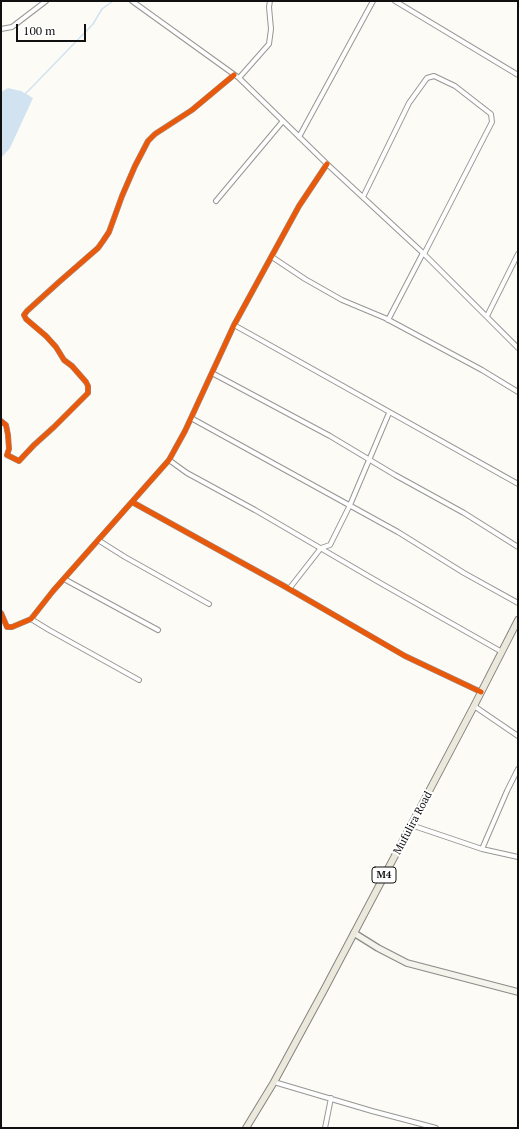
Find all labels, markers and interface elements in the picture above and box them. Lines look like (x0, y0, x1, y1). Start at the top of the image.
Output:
scale bar (18, 16, 88, 42)
text: 100 m (23, 23, 55, 38)
street label: Mufulira Road (391, 789, 435, 857)
road number: M4 (372, 867, 396, 883)

